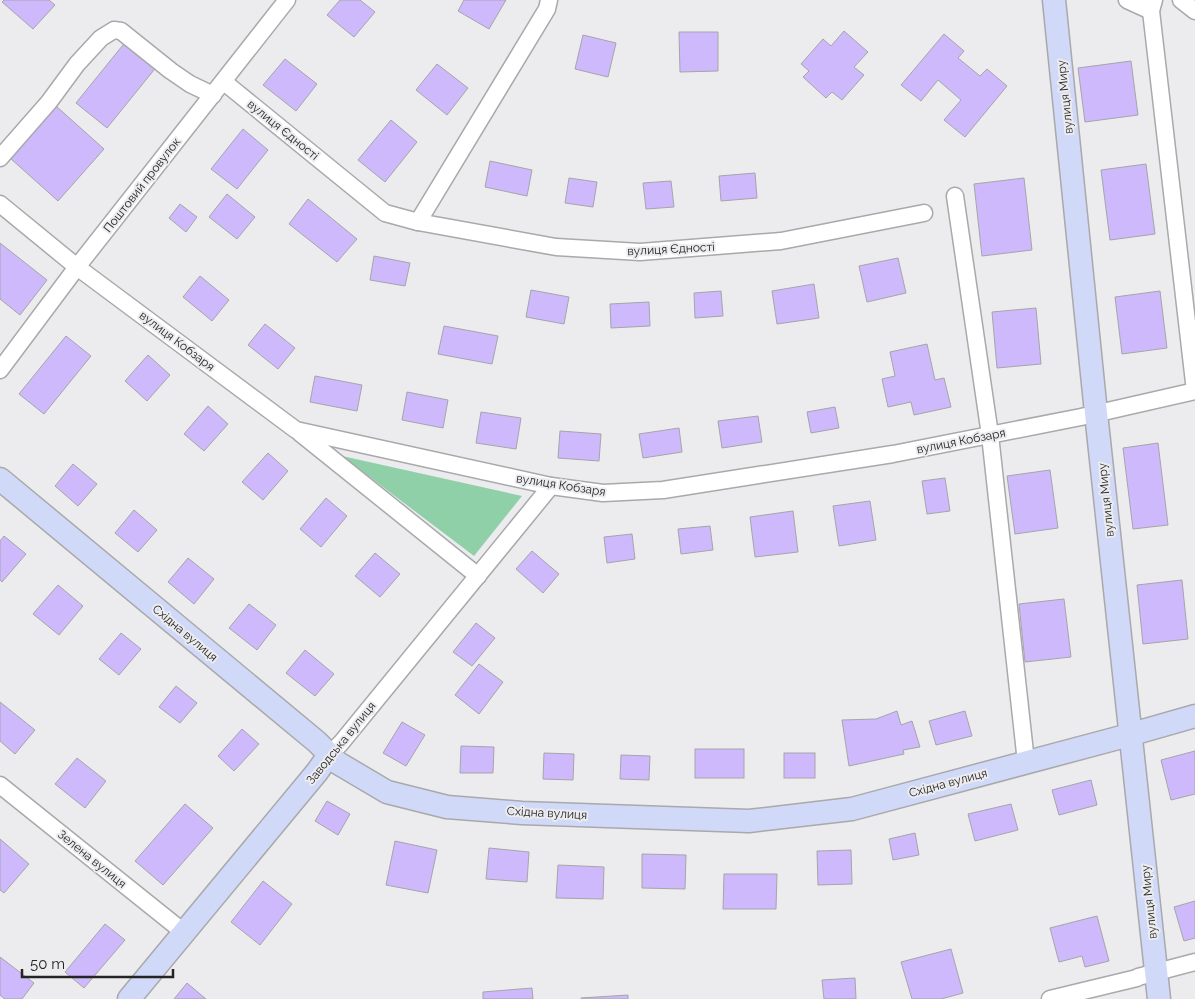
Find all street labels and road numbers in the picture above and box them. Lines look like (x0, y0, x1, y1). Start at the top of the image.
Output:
street label: вулиця Миру (1054, 59, 1076, 135)
street label: вулиця Єдності (245, 97, 321, 163)
street label: Поштовий провулок (101, 135, 183, 235)
street label: вулиця Єдності (627, 240, 715, 258)
street label: вулиця Кобзаря (137, 308, 217, 374)
street label: вулиця Кобзаря (915, 426, 1007, 456)
street label: вулиця Миру (1095, 462, 1117, 538)
street label: вулиця Кобзаря (515, 471, 607, 499)
street label: Східна вулиця (150, 602, 220, 664)
street label: Заводська вулиця (303, 699, 379, 787)
street label: Східна вулиця (907, 766, 989, 800)
street label: Східна вулиця (506, 804, 588, 822)
street label: Зелена вулиця (55, 827, 129, 891)
street label: вулиця Миру (1138, 864, 1160, 940)

